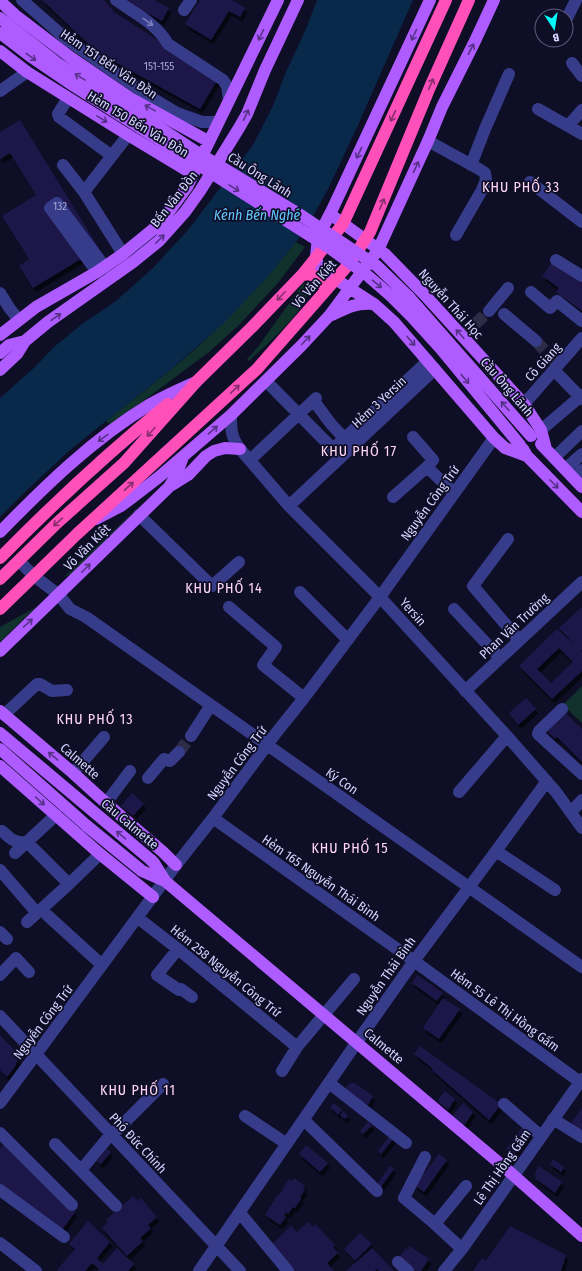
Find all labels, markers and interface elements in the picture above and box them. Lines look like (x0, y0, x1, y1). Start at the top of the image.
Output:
north arrow (534, 8, 574, 48)
one-way arrow (142, 18, 153, 26)
street label: Hẻm 151 Bến Vân Đồn (58, 26, 160, 102)
one-way arrow (256, 29, 264, 41)
one-way arrow (410, 29, 417, 41)
text: B (552, 30, 560, 44)
one-way arrow (468, 43, 475, 55)
one-way arrow (25, 53, 36, 61)
house number: 151-155 (144, 60, 174, 73)
one-way arrow (75, 73, 86, 81)
one-way arrow (428, 78, 435, 90)
street label: Hẻm 150 Bến Vân Đồn (85, 88, 191, 160)
one-way arrow (144, 104, 156, 112)
one-way arrow (243, 109, 250, 121)
one-way arrow (389, 109, 396, 121)
one-way arrow (96, 116, 108, 124)
one-way arrow (355, 147, 362, 159)
street label: Cầu Ông Lãnh (225, 149, 295, 201)
one-way arrow (413, 161, 421, 173)
street label: Bến Vân Đồn (147, 168, 201, 230)
district label: KHU PHỐ 33 (482, 176, 560, 196)
one-way arrow (228, 184, 239, 192)
one-way arrow (378, 198, 386, 210)
house number: 132 (53, 200, 67, 213)
water label: Kênh Bến Nghé (214, 206, 301, 224)
one-way arrow (155, 234, 165, 244)
street label: Võ Văn Kiệt (289, 256, 340, 311)
street label: Nguyễn Thái Học (416, 266, 487, 342)
one-way arrow (372, 279, 382, 288)
one-way arrow (276, 291, 286, 301)
one-way arrow (50, 313, 61, 321)
one-way arrow (455, 329, 465, 339)
one-way arrow (302, 335, 311, 345)
one-way arrow (406, 336, 415, 346)
street label: Cô Giang (522, 339, 565, 384)
street label: Cầu Ông Lãnh (478, 355, 536, 419)
street label: Hẻm 3 Yersin (349, 373, 409, 431)
one-way arrow (461, 373, 470, 384)
one-way arrow (230, 385, 241, 394)
one-way arrow (501, 401, 510, 411)
one-way arrow (208, 426, 218, 435)
one-way arrow (147, 427, 156, 437)
one-way arrow (97, 433, 108, 442)
district label: KHU PHỐ 17 (321, 440, 397, 460)
street label: Nguyễn Công Trứ (398, 462, 463, 544)
one-way arrow (549, 479, 559, 489)
one-way arrow (124, 482, 134, 491)
one-way arrow (53, 518, 64, 527)
street label: Võ Văn Kiệt (61, 520, 114, 573)
one-way arrow (81, 563, 91, 573)
district label: KHU PHỐ 14 (185, 577, 263, 597)
street label: Phan Văn Trường (476, 590, 552, 662)
street label: Yersin (397, 595, 429, 629)
one-way arrow (23, 619, 33, 628)
district label: KHU PHỐ 13 (56, 708, 134, 728)
street label: Nguyễn Công Trứ (204, 722, 270, 803)
street label: Calmette (57, 740, 103, 782)
one-way arrow (47, 751, 58, 760)
street label: Ký Con (323, 765, 361, 797)
one-way arrow (34, 796, 45, 805)
street label: Cầu Calmette (98, 796, 162, 852)
one-way arrow (116, 830, 126, 839)
street label: Hẻm 165 Nguyễn Thái Bình (259, 832, 383, 924)
district label: KHU PHỐ 15 (311, 837, 389, 857)
street label: Hẻm 258 Nguyễn Công Trứ (168, 922, 285, 1021)
street label: Nguyễn Thái Bình (353, 934, 419, 1018)
street label: Hẻm 55 Lê Thị Hồng Gấm (448, 965, 562, 1055)
street label: Nguyễn Công Trứ (10, 981, 76, 1062)
street label: Calmette (361, 1025, 407, 1067)
district label: KHU PHỐ 11 (100, 1079, 176, 1099)
street label: Phó Đức Chính (106, 1110, 170, 1176)
street label: Lê Thị Hồng Gấm (470, 1126, 534, 1208)

